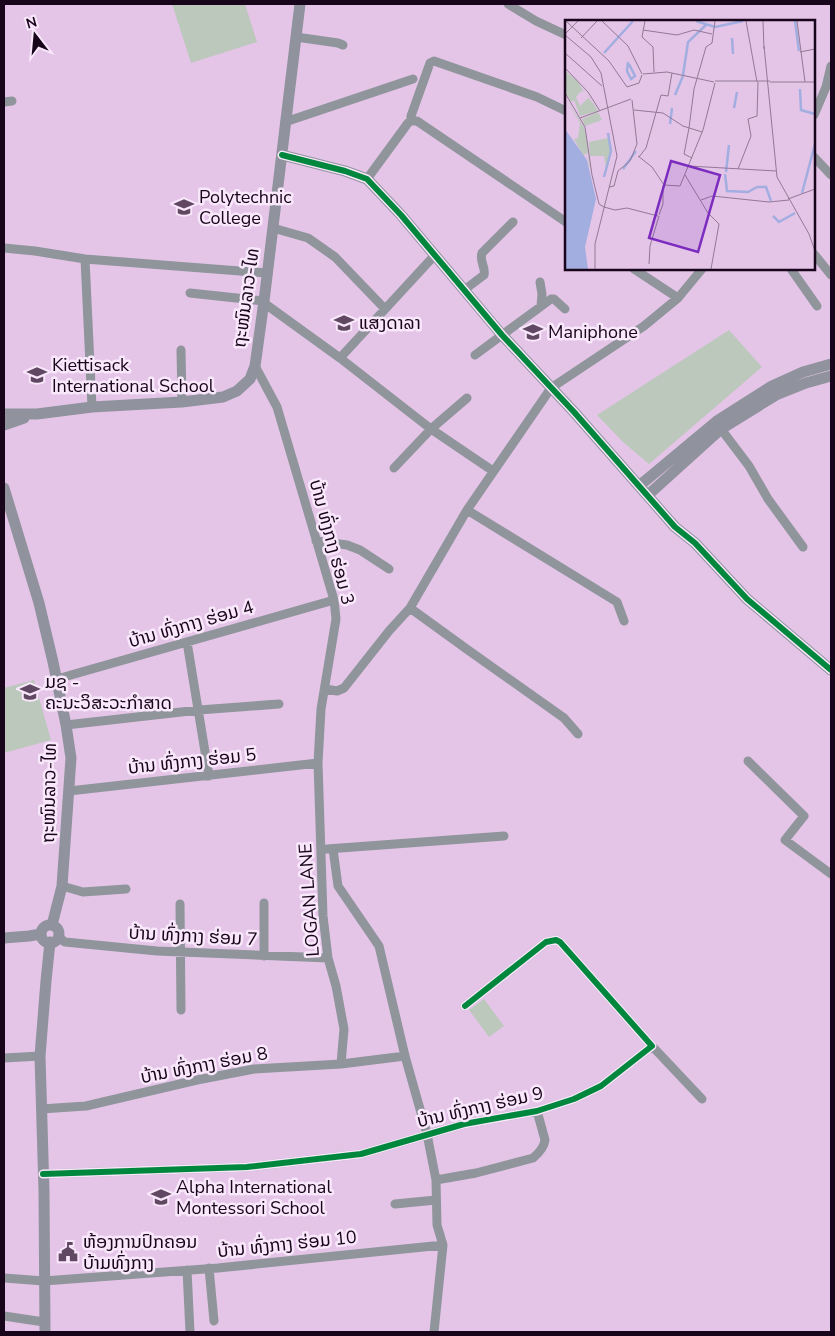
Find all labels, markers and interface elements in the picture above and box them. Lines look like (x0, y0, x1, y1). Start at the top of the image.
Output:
north arrow (10, 10, 60, 60)
text: N (24, 12, 39, 34)
inset map (565, 20, 815, 270)
place label: Polytechnic College (199, 185, 292, 230)
school or university icon: Polytechnic College (173, 196, 195, 218)
street label: ຖະໜົນລາວ-ໄທ (227, 247, 265, 349)
place label: ແສງດາລາ (359, 311, 421, 335)
school or university icon: ແສງດາລາ (333, 312, 355, 334)
place label: Maniphone (548, 320, 638, 344)
school or university icon: Maniphone (522, 321, 544, 343)
place label: Kiettisack International School (52, 353, 215, 398)
school or university icon: Kiettisack International School (26, 364, 48, 386)
street label: ບ້ານ ທົ່ງກາງ ຮ່ອມ 3 (304, 476, 361, 607)
street label: ບ້ານ ທົ່ງກາງ ຮ່ອມ 4 (125, 594, 257, 653)
place label: ມຊ - ຄະນະວິສະວະກຳສາດ (45, 670, 172, 715)
school or university icon: ມຊ - ຄະນະວິສະວະກຳສາດ (19, 681, 41, 703)
street label: ບ້ານ ທົ່ງກາງ ຮ່ອມ 5 (126, 741, 257, 780)
street label: ຖະໜົນລາວ-ໄທ (36, 743, 62, 843)
street label: LOGAN LANE (293, 843, 325, 957)
street label: ບ້ານ ທົ່ງກາງ ຮ່ອມ 7 (128, 920, 258, 951)
street label: ບ້ານ ທົ່ງກາງ ຮ່ອມ 8 (138, 1040, 270, 1089)
street label: ບ້ານ ທົ່ງກາງ ຮ່ອມ 9 (414, 1080, 546, 1133)
place label: Alpha International Montessori School (176, 1175, 332, 1220)
school or university icon: Alpha International Montessori School (150, 1186, 172, 1208)
street label: ບ້ານ ທົ່ງກາງ ຮ່ອມ 10 (216, 1224, 358, 1263)
place label: ຫ້ອງການປົກຄອນ ບ້າມທົ່ງກາງ (83, 1230, 197, 1275)
public building icon: ຫ້ອງການປົກຄອນ ບ້າມທົ່ງກາງ (57, 1241, 79, 1263)

